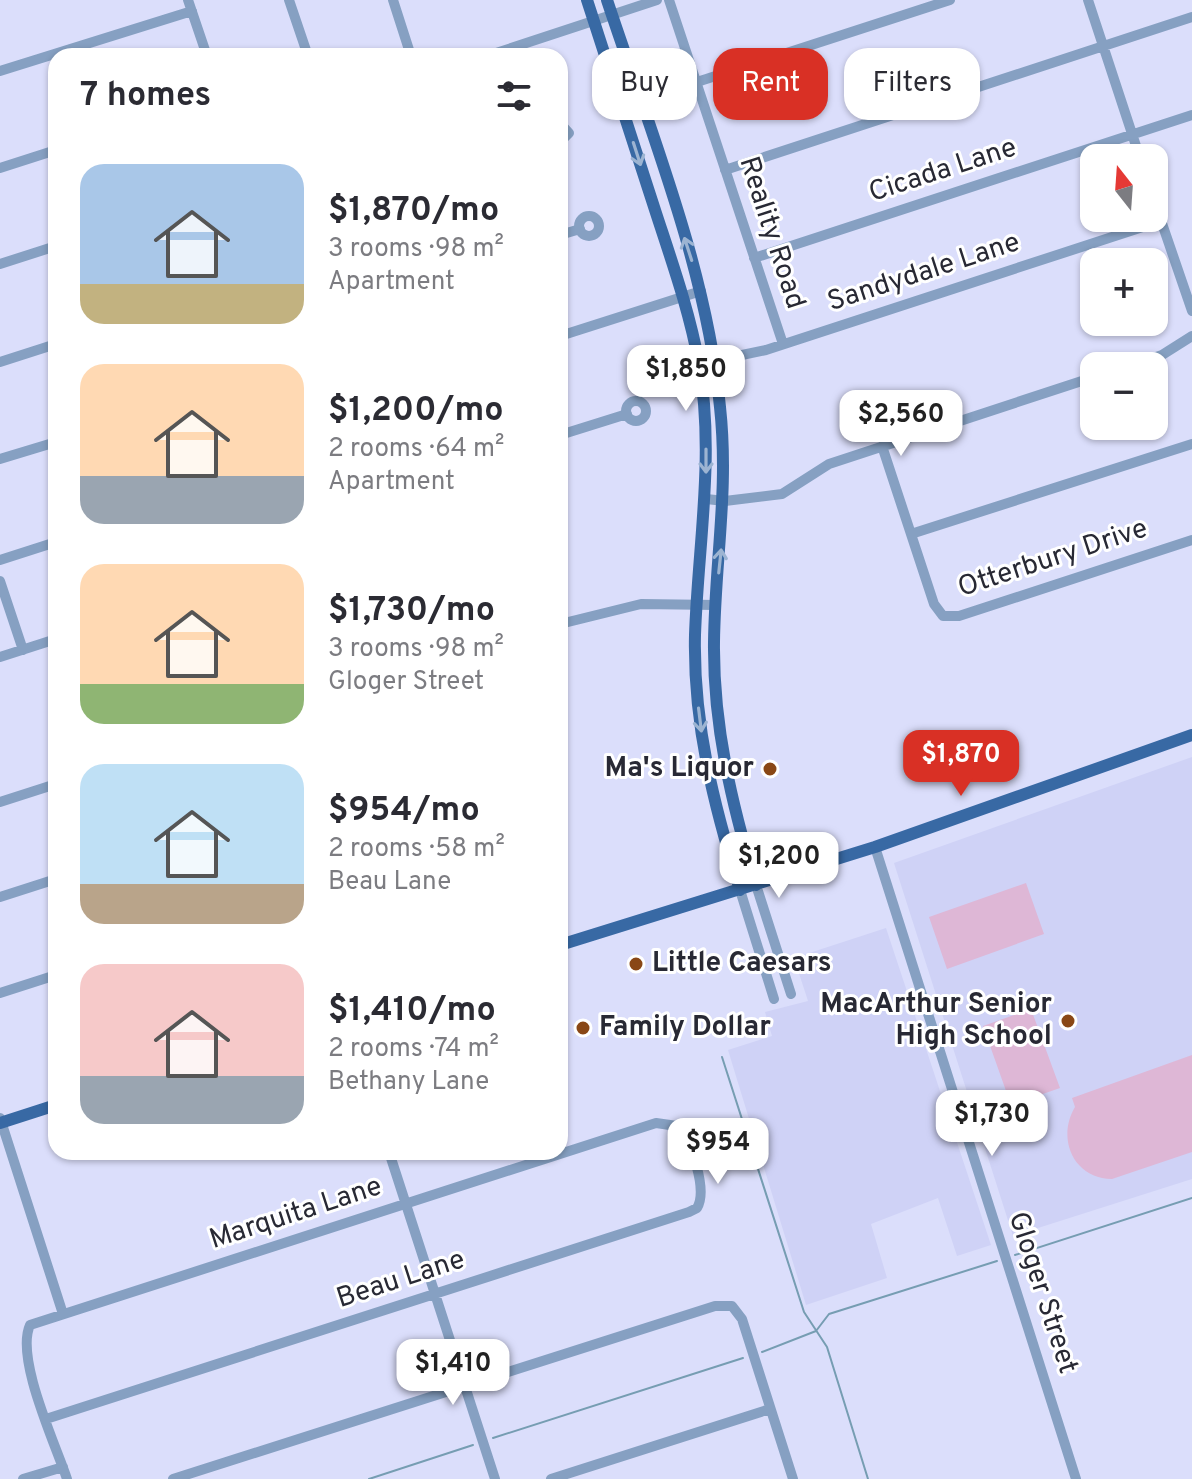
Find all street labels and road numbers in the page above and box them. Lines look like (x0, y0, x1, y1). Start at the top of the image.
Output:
street label: Cicada Lane (865, 130, 1021, 212)
street label: Reality Road (729, 152, 813, 314)
street label: Sandydale Lane (823, 225, 1025, 321)
street label: Otterbury Drive (953, 511, 1153, 607)
street label: Marquita Lane (205, 1169, 387, 1259)
street label: Gloger Street (999, 1207, 1085, 1379)
street label: Beau Lane (332, 1242, 470, 1318)

